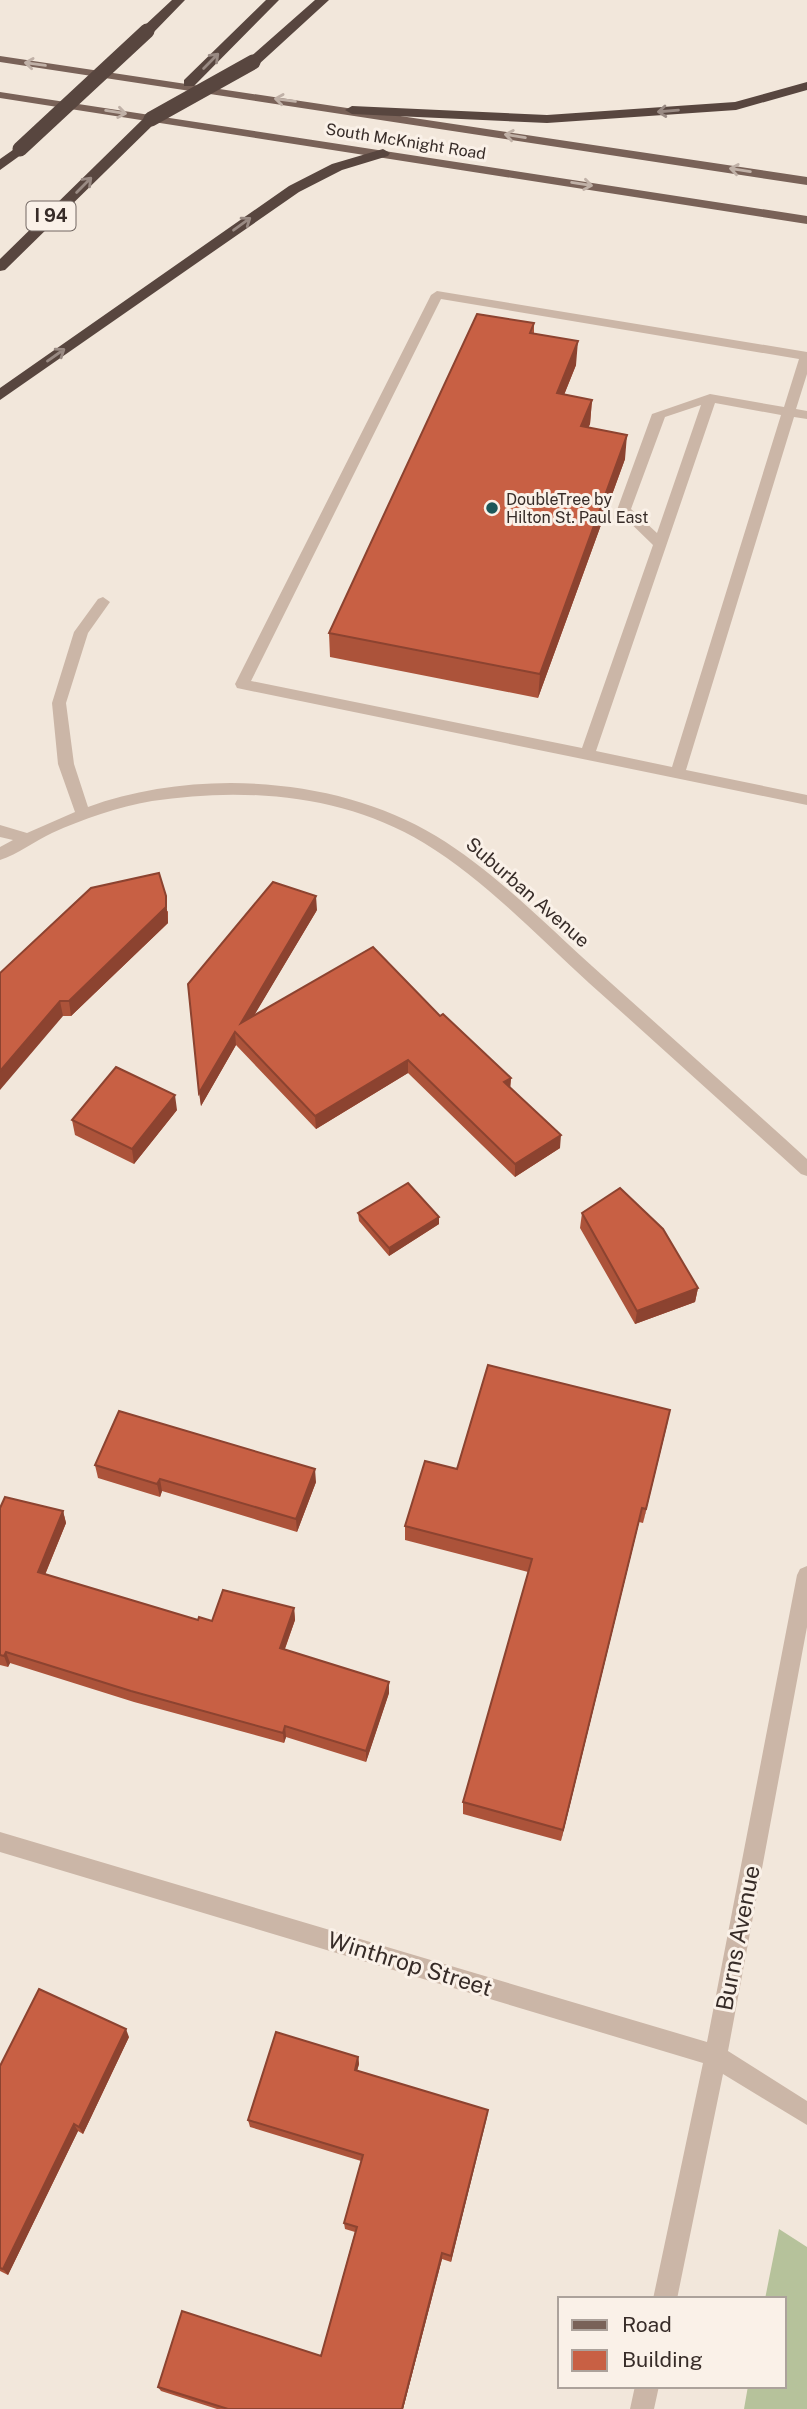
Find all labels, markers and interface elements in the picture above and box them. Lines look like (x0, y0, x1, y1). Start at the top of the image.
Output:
one-way arrow (202, 53, 219, 70)
one-way arrow (25, 57, 47, 70)
one-way arrow (274, 94, 297, 107)
one-way arrow (657, 105, 680, 118)
one-way arrow (104, 106, 127, 119)
street label: South McKnight Road (324, 119, 487, 164)
one-way arrow (504, 129, 527, 142)
one-way arrow (729, 164, 751, 177)
one-way arrow (75, 176, 92, 193)
one-way arrow (570, 178, 593, 191)
road number: I 94 (26, 202, 76, 230)
one-way arrow (232, 217, 251, 232)
one-way arrow (46, 348, 65, 362)
place label: DoubleTree by Hilton St. Paul East (506, 490, 648, 527)
marker: DoubleTree by Hilton St. Paul East (484, 500, 500, 516)
street label: Suburban Avenue (462, 832, 594, 952)
street label: Burns Avenue (710, 1863, 765, 2013)
street label: Winthrop Street (324, 1926, 496, 2001)
legend (558, 2297, 786, 2388)
text: Road (622, 2312, 672, 2337)
text: Building (622, 2347, 703, 2372)

